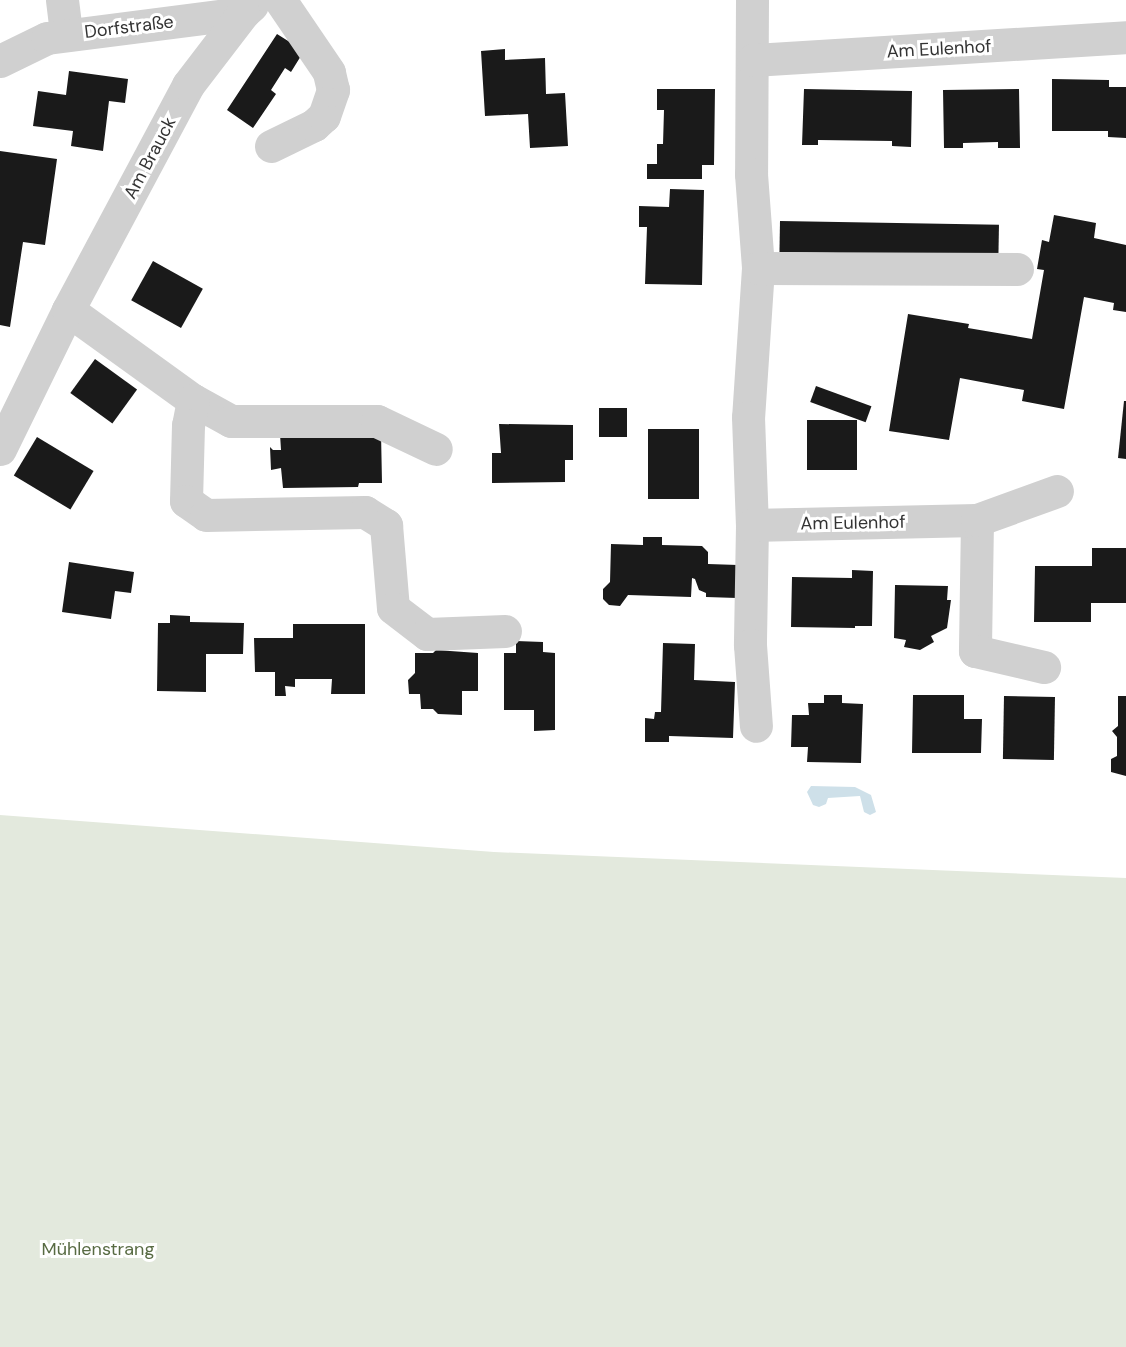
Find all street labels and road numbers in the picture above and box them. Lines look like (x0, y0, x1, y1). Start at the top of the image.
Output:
street label: Dorfstraße (83, 11, 175, 43)
street label: Am Eulenhof (886, 35, 992, 63)
street label: Am Brauck (119, 113, 181, 203)
street label: Am Eulenhof (800, 511, 906, 535)

